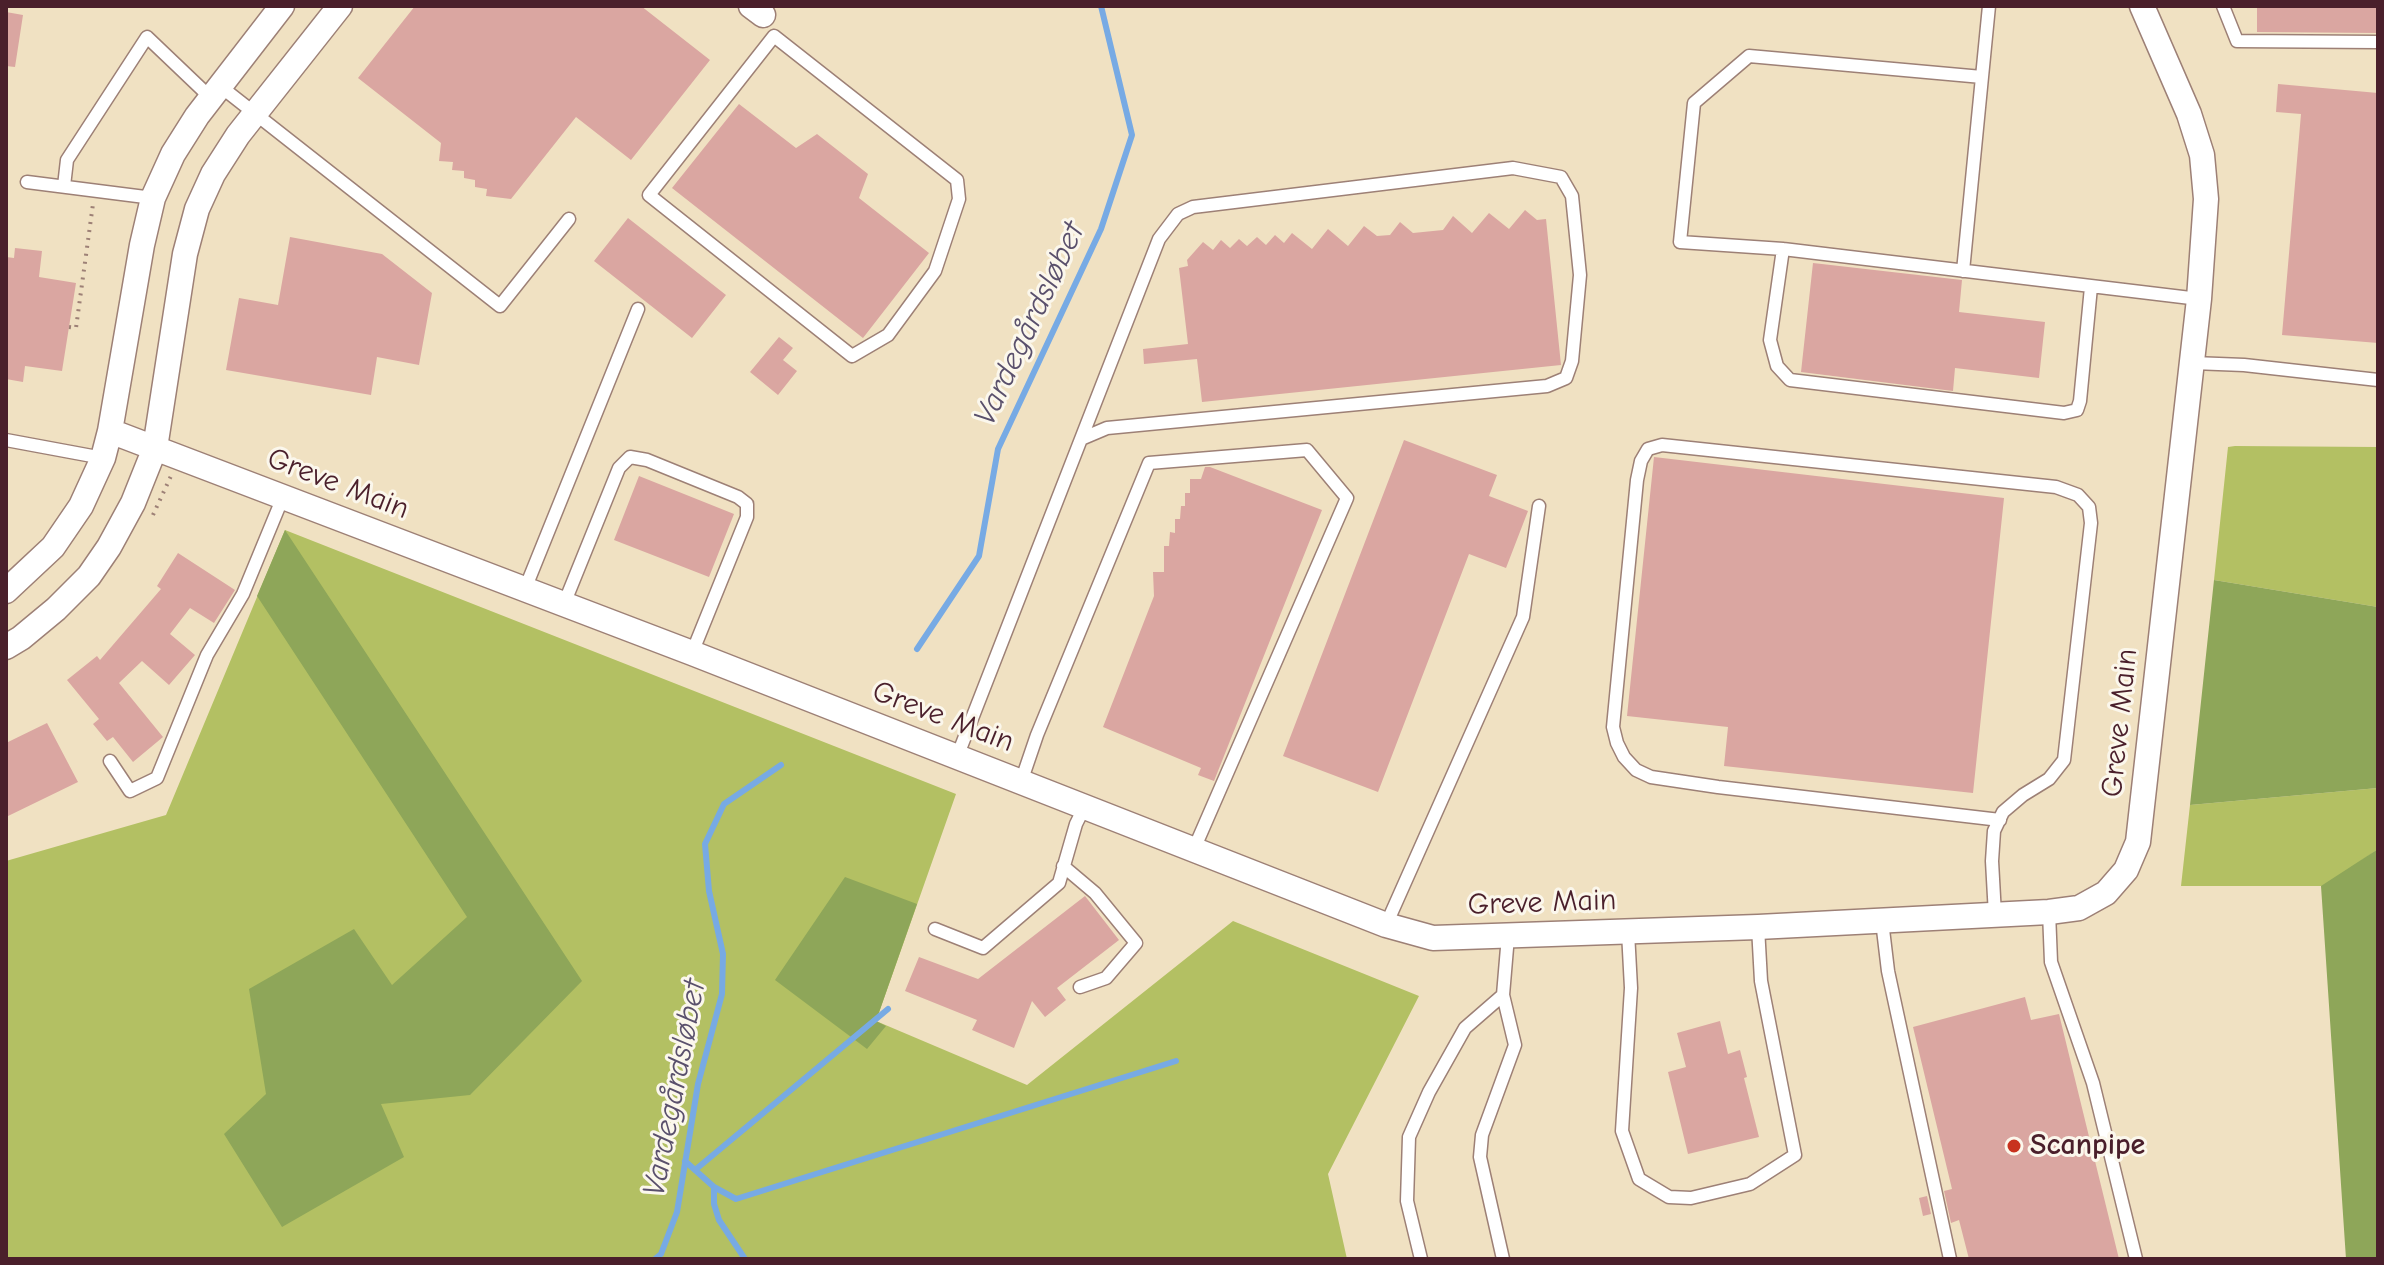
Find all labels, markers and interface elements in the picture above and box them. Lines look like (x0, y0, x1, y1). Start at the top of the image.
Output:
water label: Vardegårdsløbet (966, 216, 1094, 432)
street label: Greve Main (262, 441, 414, 527)
street label: Greve Main (2094, 647, 2146, 799)
street label: Greve Main (867, 674, 1019, 760)
street label: Greve Main (1467, 882, 1617, 924)
water label: Vardegårdsløbet (635, 977, 715, 1199)
place label: Scanpipe (2030, 1128, 2145, 1164)
marker: Scanpipe (2005, 1137, 2023, 1155)

